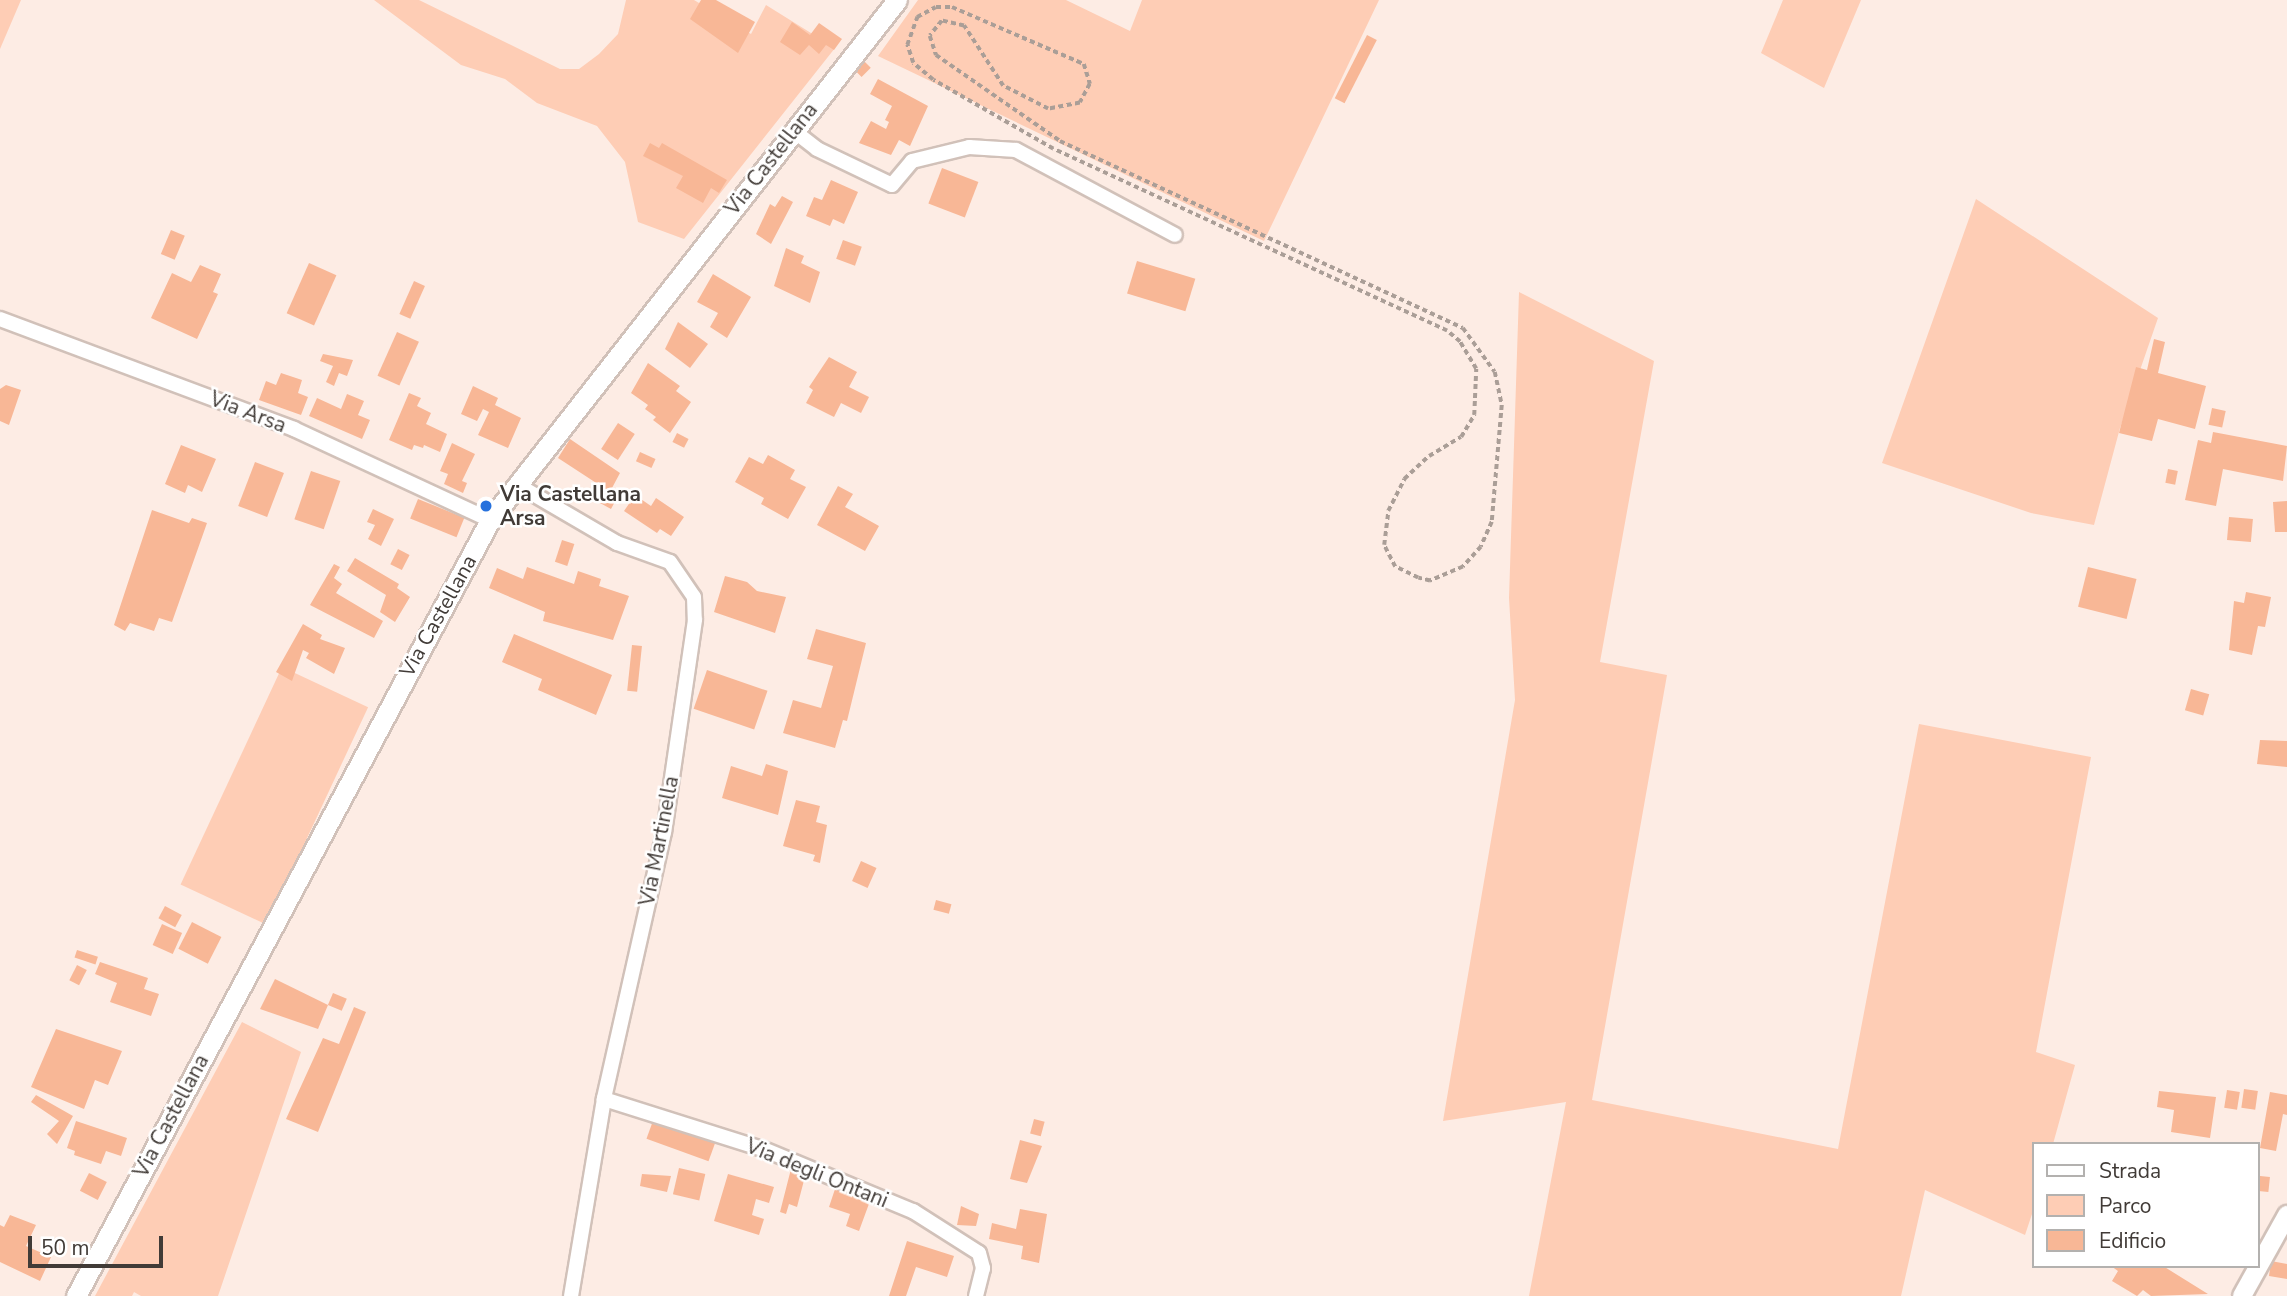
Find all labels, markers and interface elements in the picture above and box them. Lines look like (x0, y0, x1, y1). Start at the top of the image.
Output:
street label: Via Castellana (719, 98, 823, 220)
street label: Via Arsa (206, 386, 290, 438)
place label: Via Castellana Arsa (500, 481, 641, 531)
marker: Via Castellana Arsa (478, 498, 494, 514)
street label: Via Castellana (394, 550, 482, 682)
street label: Via Martinella (634, 774, 684, 908)
street label: Via Castellana (128, 1050, 214, 1182)
street label: Via degli Ontani (742, 1133, 892, 1213)
legend (2032, 1142, 2259, 1268)
text: Strada (2099, 1157, 2161, 1185)
text: Parco (2099, 1192, 2152, 1220)
scale bar (32, 1222, 166, 1266)
text: Edificio (2099, 1227, 2166, 1255)
text: 50 m (41, 1234, 90, 1262)

